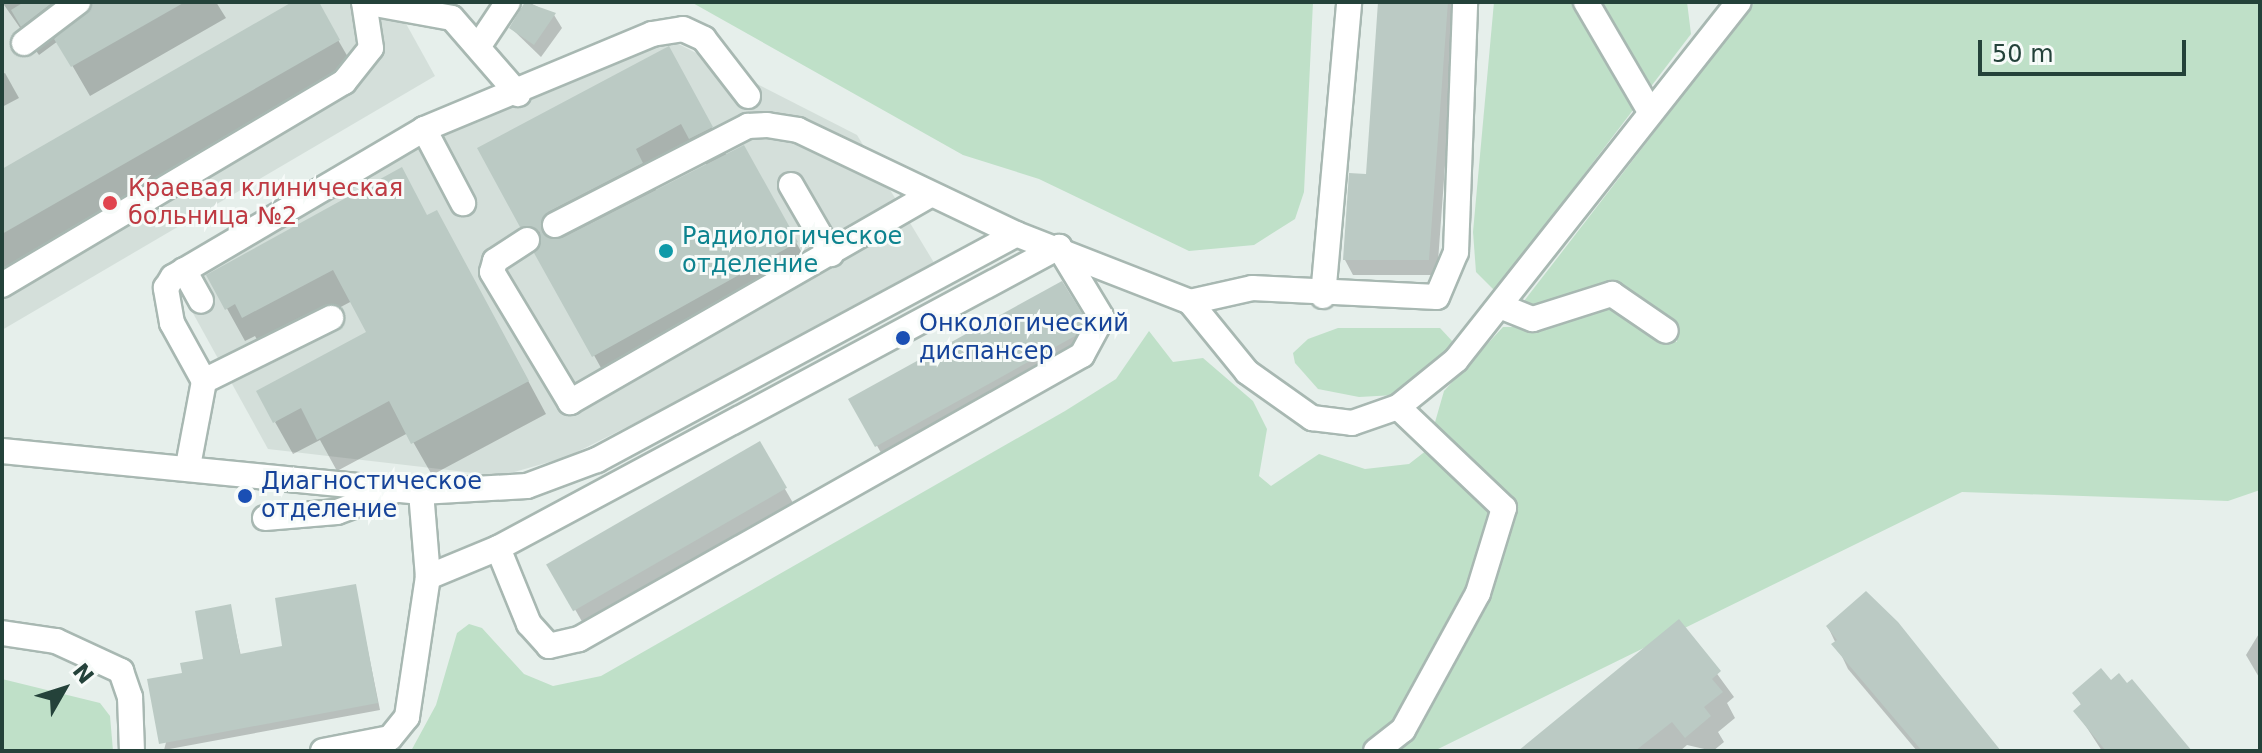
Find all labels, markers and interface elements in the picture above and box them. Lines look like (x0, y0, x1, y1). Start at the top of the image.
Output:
scale bar (1982, 24, 2190, 74)
text: 50 m (1992, 40, 2054, 68)
place label: Краевая клиническая больница №2 (128, 175, 403, 231)
marker: Краевая клиническая больница №2 (99, 192, 121, 214)
place label: Радиологическое отделение (682, 223, 902, 279)
marker: Радиологическое отделение (657, 242, 675, 260)
place label: Онкологический диспансер (919, 310, 1129, 366)
marker: Онкологический диспансер (894, 329, 912, 347)
place label: Диагностическое отделение (261, 468, 482, 524)
marker: Диагностическое отделение (236, 487, 254, 505)
north arrow (24, 649, 104, 729)
text: N (68, 659, 99, 689)

